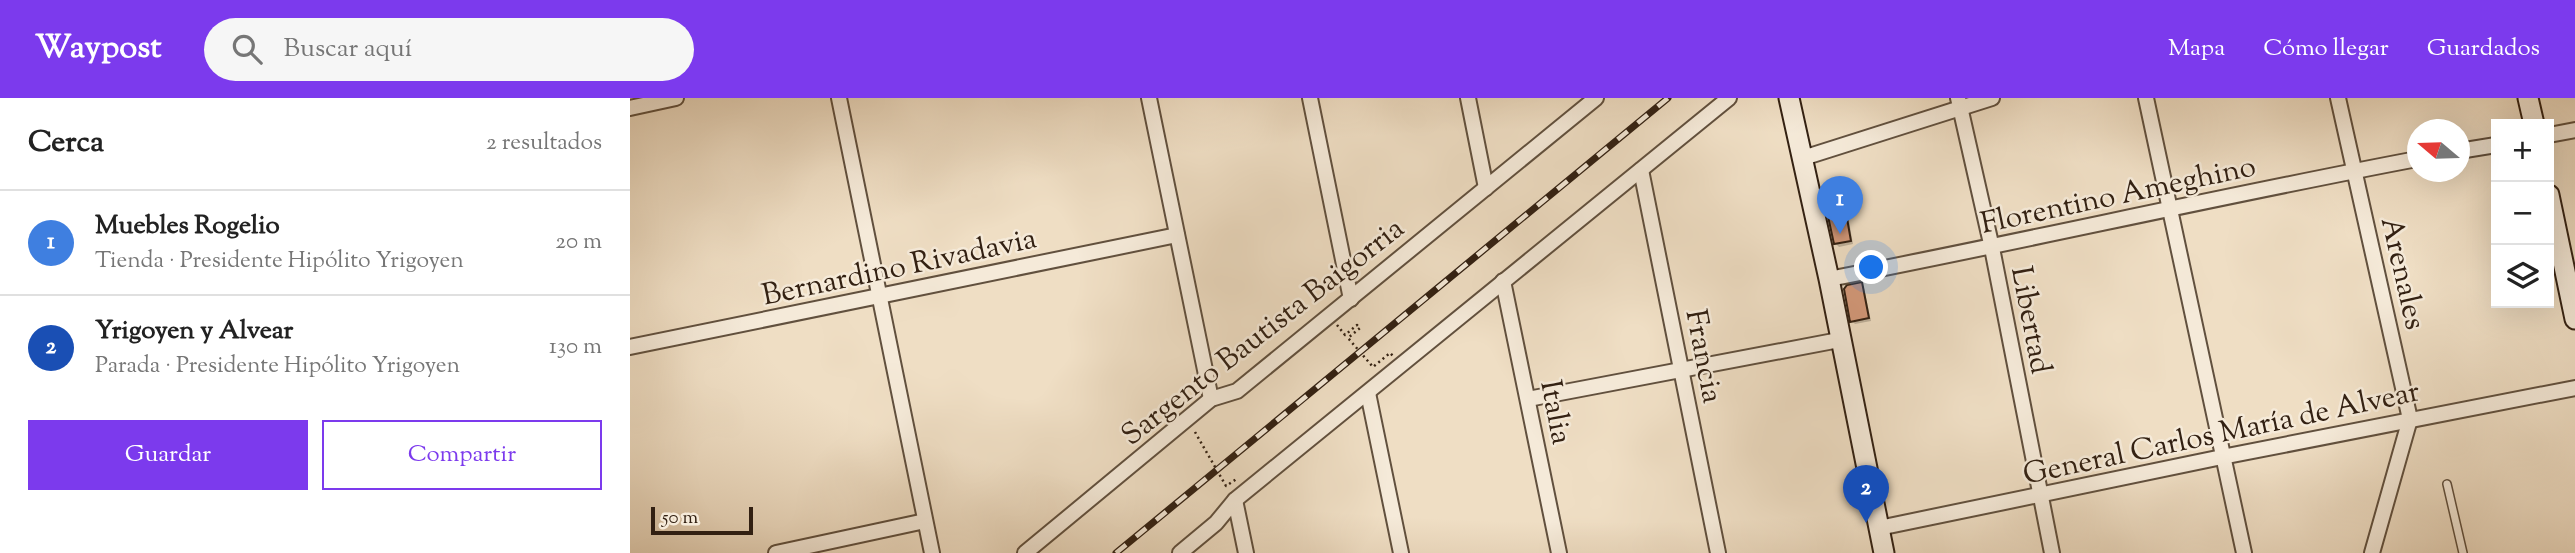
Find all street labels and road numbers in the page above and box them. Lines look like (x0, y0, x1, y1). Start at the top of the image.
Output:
street label: Florentino Ameghino (1977, 146, 2260, 247)
street label: Sargento Bautista Baigorria (1113, 208, 1414, 457)
street label: Arenales (2368, 213, 2435, 334)
street label: Bernardino Rivadavia (758, 218, 1041, 319)
street label: Libertad (1998, 263, 2061, 378)
street label: Francia (1672, 306, 1733, 407)
street label: General Carlos María de Alvear (2019, 371, 2424, 498)
street label: Italia (1527, 377, 1582, 448)

